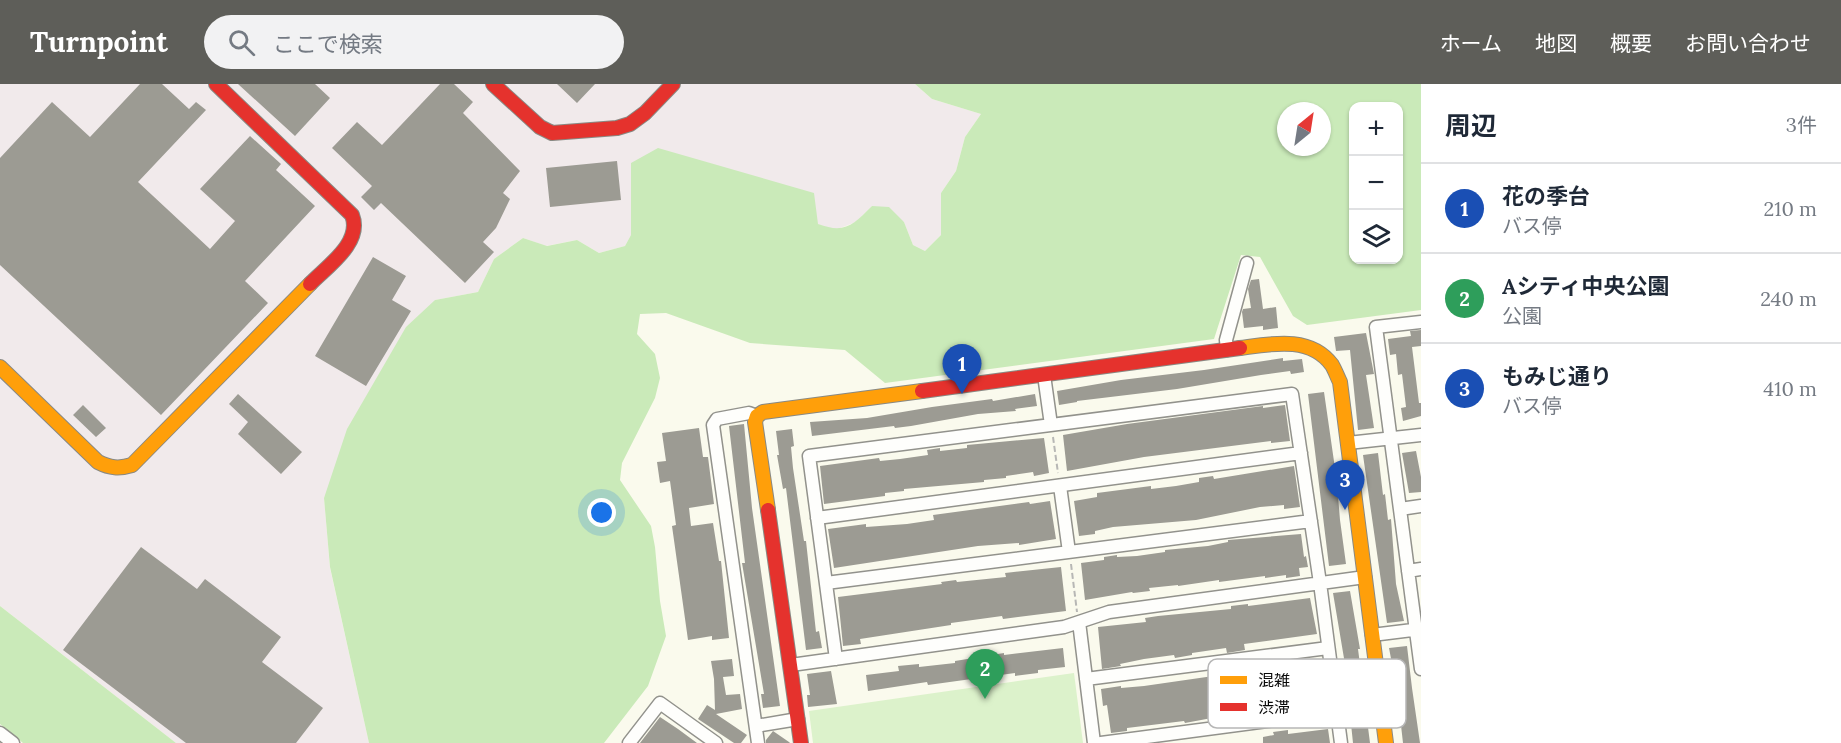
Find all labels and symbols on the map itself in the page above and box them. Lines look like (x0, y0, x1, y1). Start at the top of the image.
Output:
north arrow (1277, 102, 1331, 156)
pin: 1 (942, 344, 982, 394)
pin: 3 (1326, 460, 1364, 510)
your location (587, 498, 616, 527)
pin: 2 (966, 650, 1004, 699)
legend (1208, 659, 1406, 728)
text: 混雑 (1258, 670, 1290, 690)
text: 渋滞 (1258, 697, 1290, 717)

